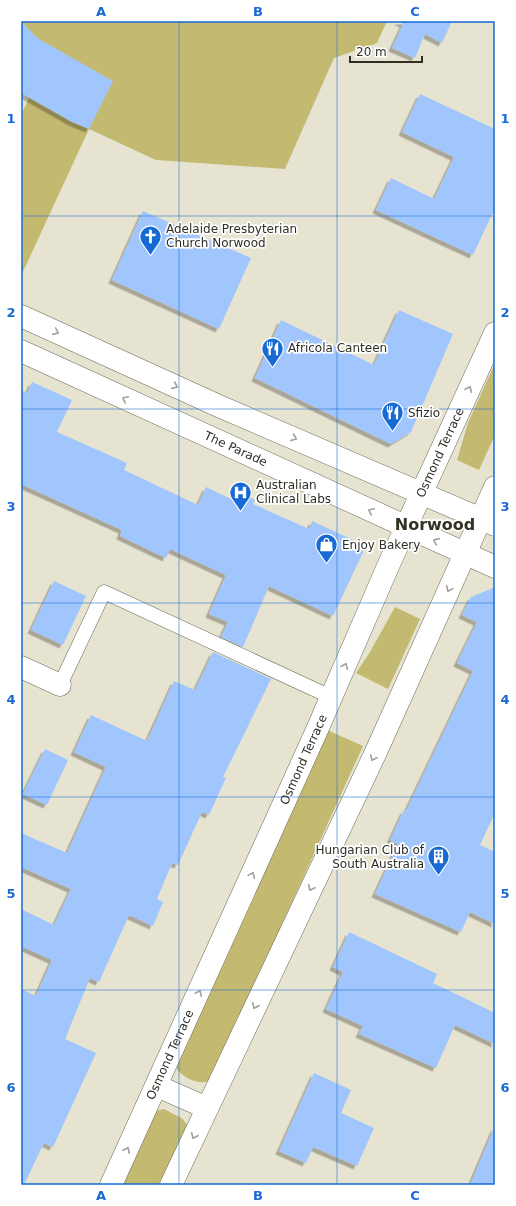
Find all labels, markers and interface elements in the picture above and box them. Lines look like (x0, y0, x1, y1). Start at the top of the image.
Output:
text: A (96, 4, 106, 19)
text: B (253, 4, 263, 19)
text: C (410, 4, 420, 19)
scale bar (350, 38, 422, 64)
text: 20 m (356, 45, 387, 59)
text: 1 (6, 111, 16, 126)
text: 1 (500, 111, 510, 126)
place label: Adelaide Presbyterian Church Norwood (166, 222, 297, 250)
church icon: Adelaide Presbyterian Church Norwood (137, 223, 163, 256)
text: 2 (6, 305, 16, 320)
text: 2 (500, 305, 510, 320)
one-way arrow (52, 327, 60, 335)
restaurant icon: Africola Canteen (260, 335, 286, 368)
place label: Africola Canteen (288, 341, 387, 355)
one-way arrow (170, 381, 178, 389)
one-way arrow (465, 385, 473, 392)
one-way arrow (122, 395, 129, 403)
restaurant icon: Sfizio (379, 400, 405, 433)
street label: Osmond Terrace (413, 405, 467, 500)
place label: Sfizio (408, 406, 440, 420)
street label: The Parade (201, 428, 269, 469)
one-way arrow (290, 434, 297, 442)
place label: Australian Clinical Labs (256, 478, 331, 506)
hospital icon: Australian Clinical Labs (227, 479, 253, 512)
text: 3 (6, 499, 16, 514)
text: 3 (500, 499, 510, 514)
one-way arrow (367, 508, 375, 516)
district label: Norwood (395, 515, 475, 534)
shop icon: Enjoy Bakery (314, 532, 340, 565)
place label: Enjoy Bakery (342, 538, 420, 552)
one-way arrow (432, 538, 440, 546)
one-way arrow (445, 586, 453, 593)
one-way arrow (340, 663, 348, 671)
text: 4 (6, 692, 16, 707)
text: 4 (500, 692, 510, 707)
street label: Osmond Terrace (277, 712, 330, 807)
one-way arrow (370, 754, 378, 762)
place label: Hungarian Club of South Australia (315, 843, 425, 871)
building icon: Hungarian Club of South Australia (426, 844, 452, 877)
one-way arrow (247, 871, 255, 879)
one-way arrow (308, 884, 316, 892)
text: 5 (6, 886, 16, 901)
text: 5 (500, 886, 510, 901)
one-way arrow (194, 990, 202, 997)
one-way arrow (252, 1002, 260, 1009)
street label: Osmond Terrace (143, 1007, 196, 1102)
text: 6 (6, 1080, 16, 1095)
text: 6 (500, 1080, 510, 1095)
one-way arrow (191, 1132, 199, 1139)
one-way arrow (122, 1146, 130, 1154)
text: A (96, 1188, 106, 1203)
text: B (253, 1188, 263, 1203)
text: C (410, 1188, 420, 1203)

